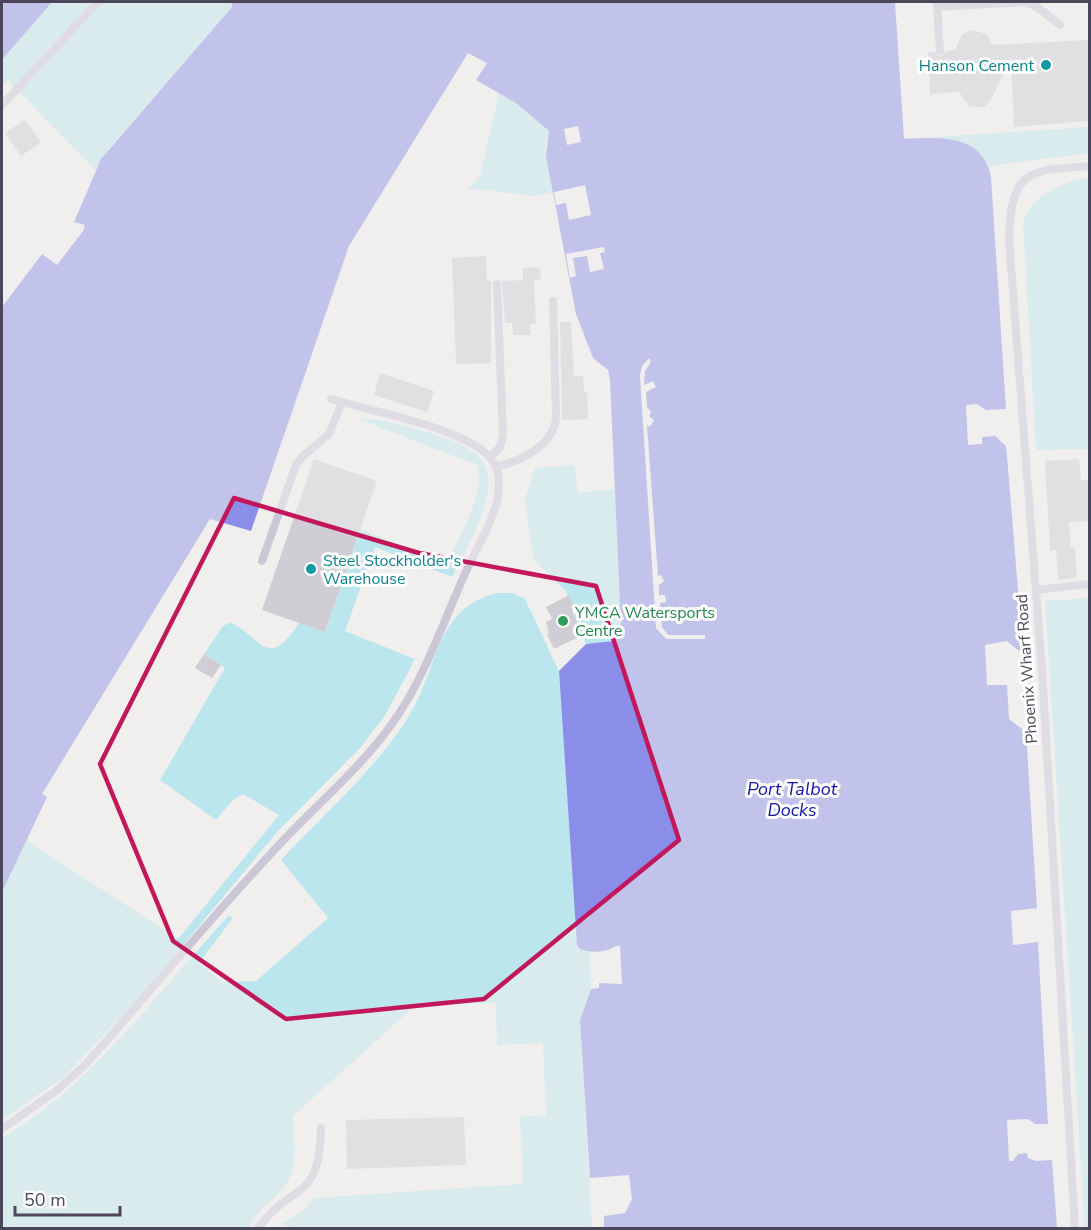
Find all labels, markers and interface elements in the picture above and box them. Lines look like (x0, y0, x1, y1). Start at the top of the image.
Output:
place label: Hanson Cement (919, 55, 1034, 77)
marker: Hanson Cement (1039, 58, 1053, 72)
place label: Steel Stockholder's Warehouse (323, 550, 461, 590)
marker: Steel Stockholder's Warehouse (304, 562, 318, 576)
street label: Phoenix Wharf Road (1011, 593, 1043, 744)
place label: YMCA Watersports Centre (574, 602, 715, 642)
marker: YMCA Watersports Centre (556, 614, 570, 628)
water label: Port Talbot Docks (747, 777, 838, 822)
scale bar (15, 1179, 120, 1217)
text: 50 m (24, 1188, 66, 1212)

